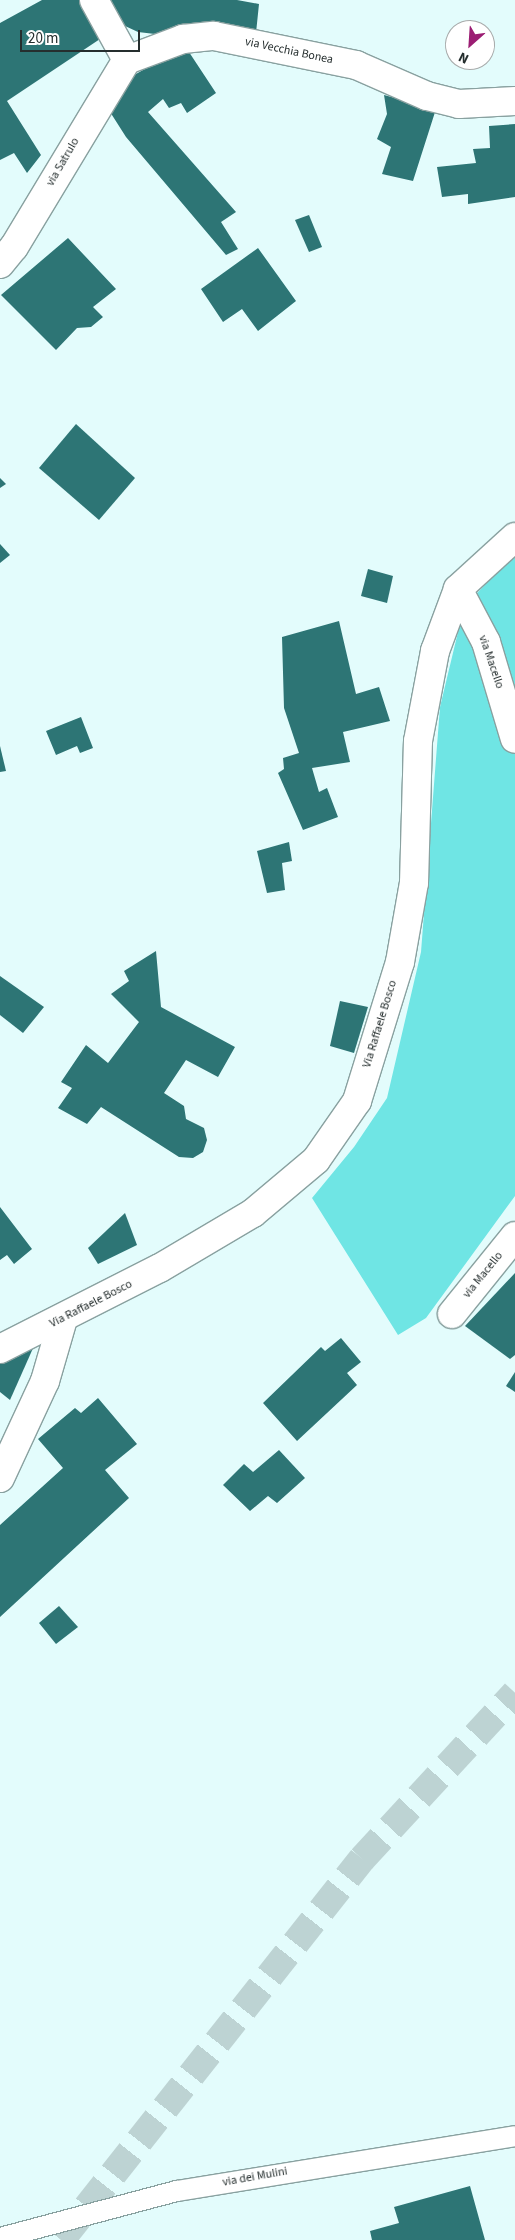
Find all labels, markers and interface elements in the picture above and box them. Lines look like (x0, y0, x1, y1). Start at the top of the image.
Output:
scale bar (22, 20, 142, 52)
north arrow (445, 20, 495, 70)
text: 20 m (28, 28, 58, 49)
street label: via Vecchia Bonea (244, 35, 334, 67)
text: N (455, 47, 472, 69)
street label: via Satrulo (43, 135, 83, 189)
street label: via Macello (475, 633, 507, 691)
street label: Via Raffaele Bosco (360, 978, 400, 1070)
street label: via Macello (460, 1249, 506, 1301)
street label: Via Raffaele Bosco (47, 1277, 135, 1331)
street label: via dei Mulini (221, 2164, 289, 2190)

